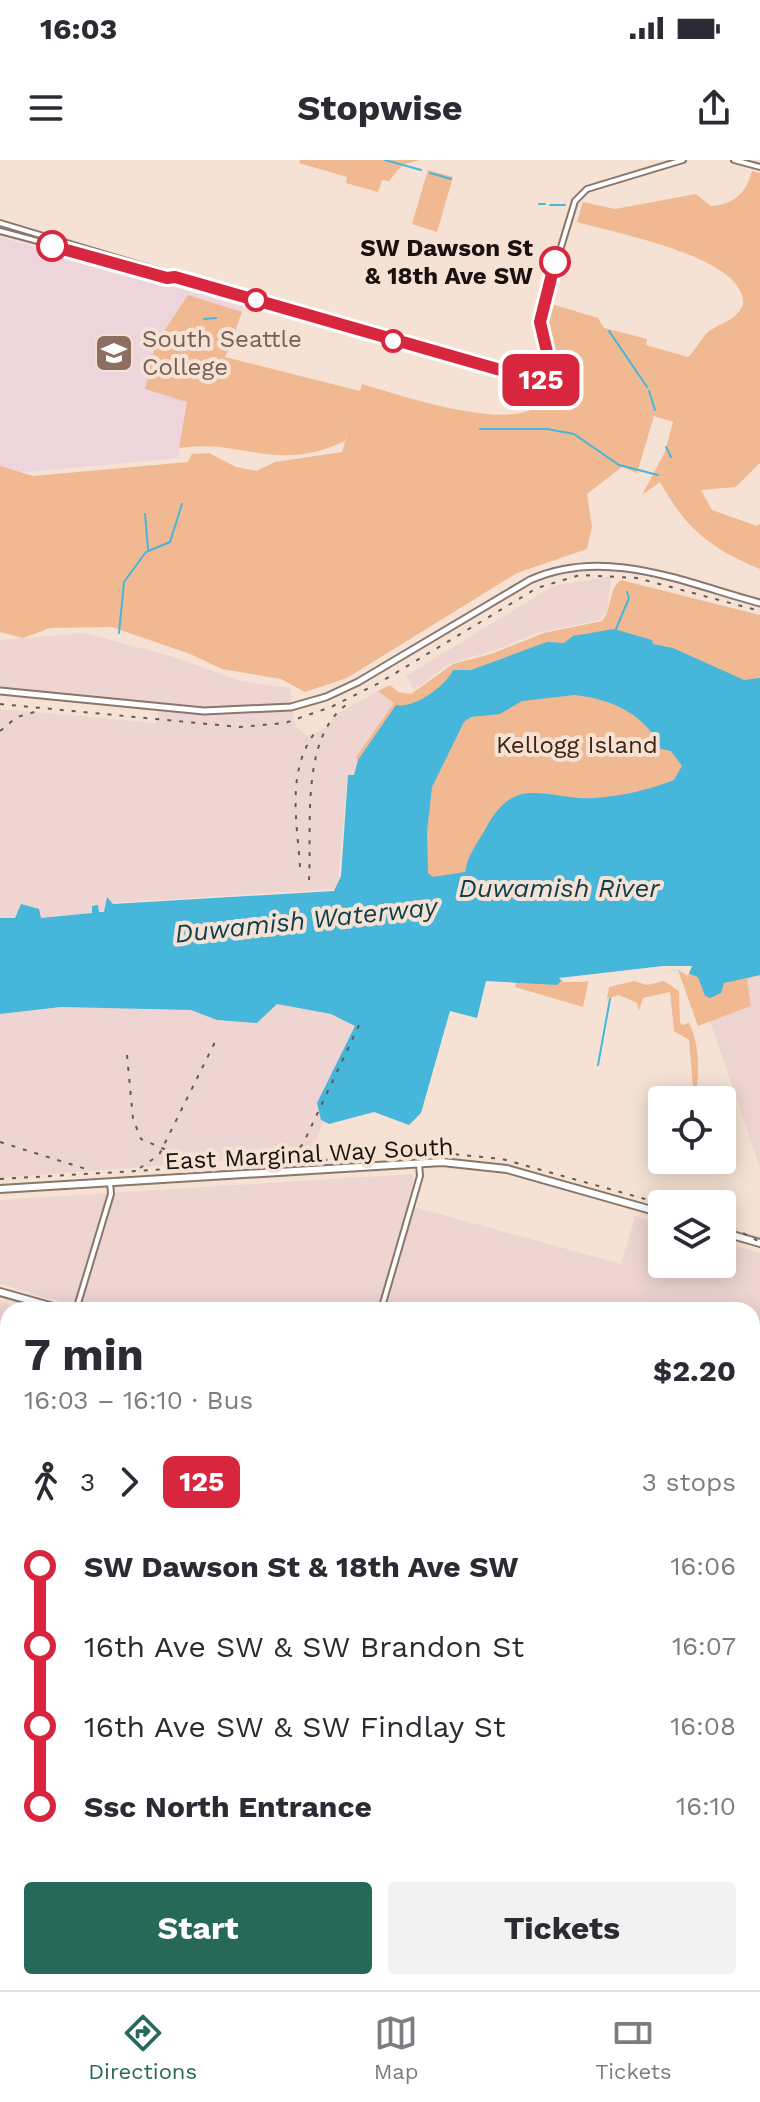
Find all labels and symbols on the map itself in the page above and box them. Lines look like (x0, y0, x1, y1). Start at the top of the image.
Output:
unlabelled marker (37, 231, 67, 261)
place label: SW Dawson St & 18th Ave SW (360, 234, 534, 290)
marker: SW Dawson St & 18th Ave SW (540, 247, 570, 277)
unlabelled marker (245, 289, 267, 311)
place label: South Seattle College (142, 325, 302, 381)
unlabelled marker (382, 330, 404, 352)
school or university icon: South Seattle College (93, 332, 135, 374)
line badge: 125 (495, 354, 587, 406)
park label: Kellogg Island (496, 731, 658, 759)
water label: Duwamish River (459, 873, 660, 903)
water label: Duwamish Waterway (173, 891, 441, 949)
street label: East Marginal Way South (164, 1132, 454, 1176)

